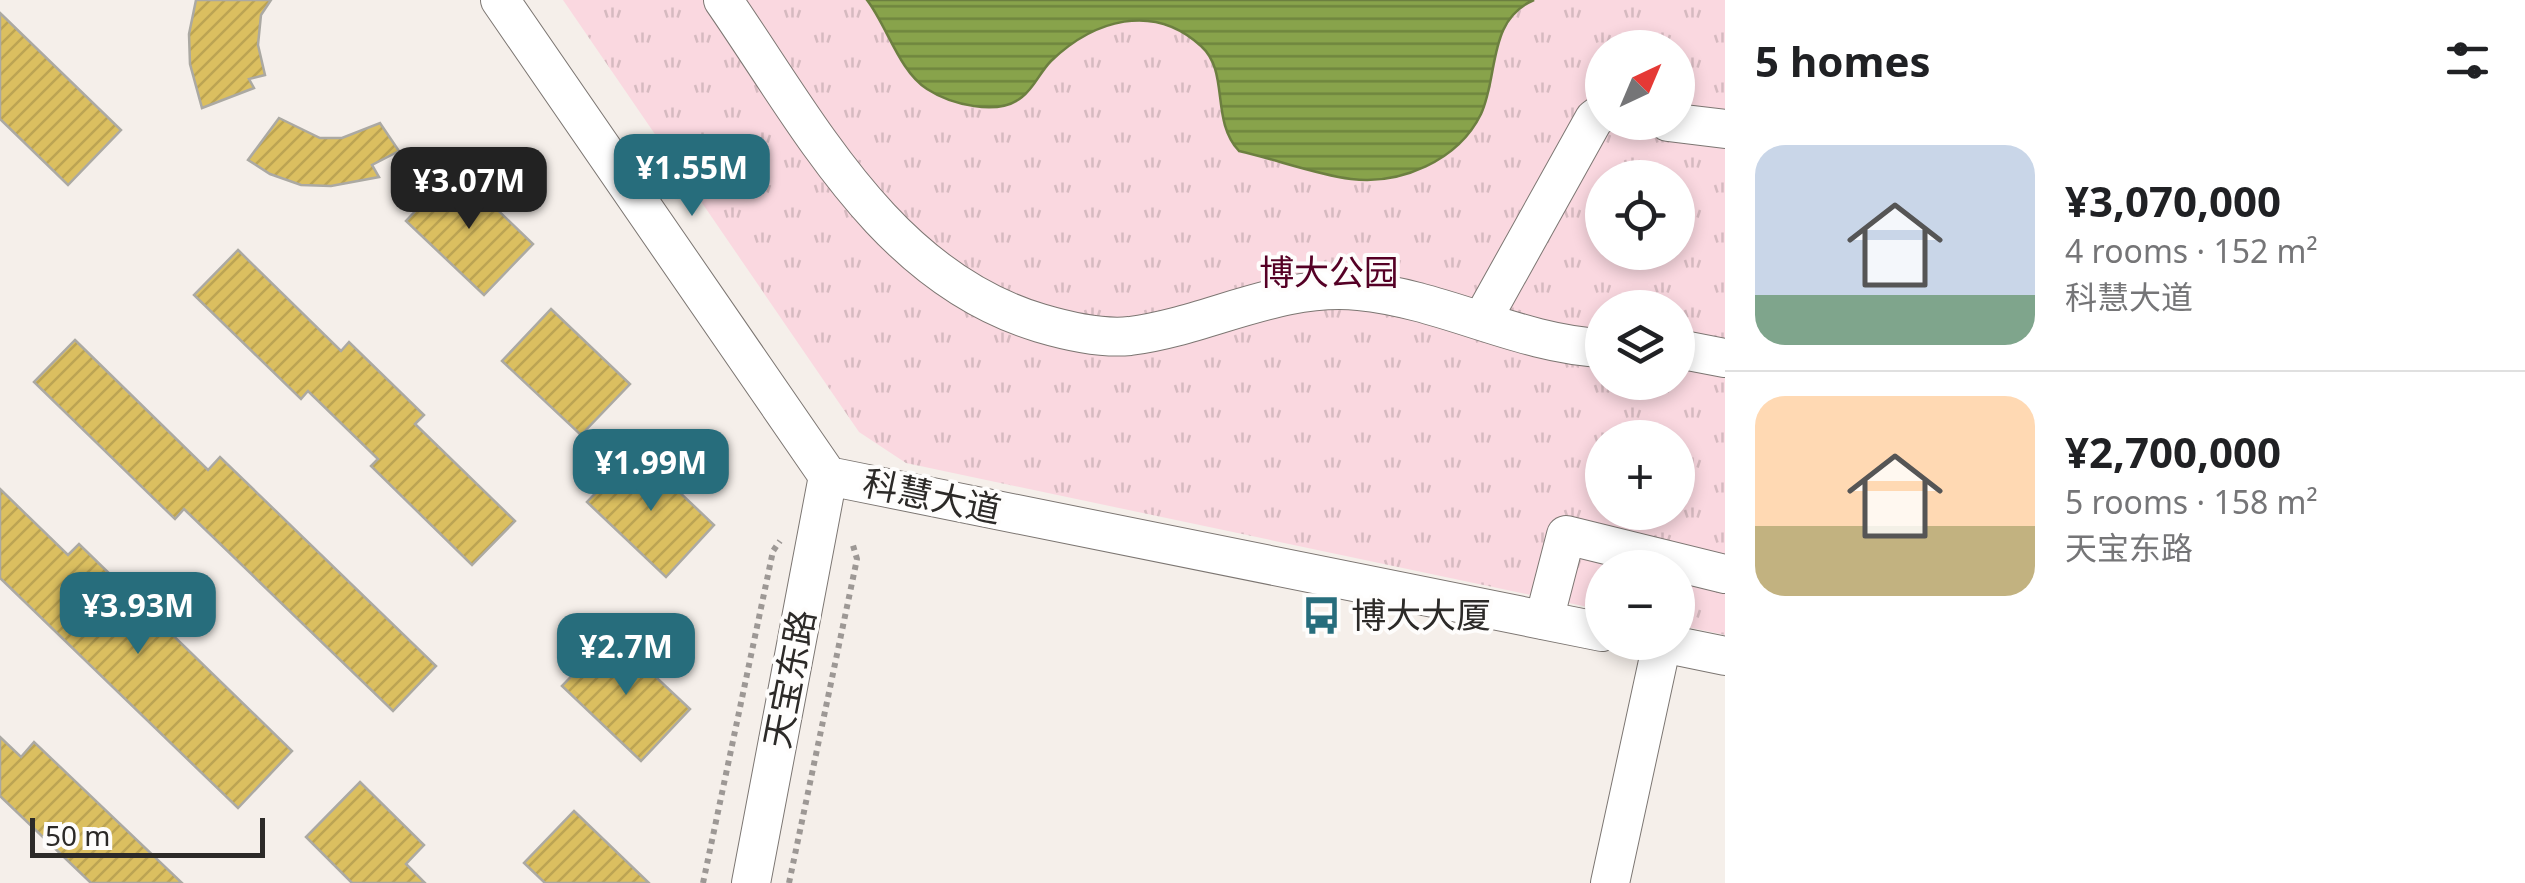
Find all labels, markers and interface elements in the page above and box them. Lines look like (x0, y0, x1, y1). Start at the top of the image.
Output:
north arrow (1585, 30, 1695, 140)
map controls (1585, 30, 1695, 660)
text: 5 homes (1755, 32, 1931, 89)
icon: filters (2440, 33, 2495, 88)
pin: ¥1.55M (611, 134, 773, 219)
text: ¥1.55M (636, 145, 748, 188)
pin: ¥3.07M (388, 147, 550, 232)
text: ¥3.07M (413, 158, 525, 201)
button: locate (1585, 160, 1695, 270)
text: ¥3,070,000 (2065, 172, 2281, 229)
icon: home (1835, 185, 1955, 305)
text: 4 rooms · 152 m² (2065, 229, 2318, 272)
park label: 博大公园 (1259, 248, 1399, 295)
text: 科慧大道 (2065, 275, 2193, 318)
button: layers (1585, 290, 1695, 400)
button: + (1585, 420, 1695, 530)
text: ¥2,700,000 (2065, 423, 2281, 480)
pin: ¥1.99M (570, 429, 732, 514)
icon: home (1835, 436, 1955, 556)
text: ¥1.99M (595, 440, 707, 483)
street label: 科慧大道 (859, 458, 1006, 533)
text: 5 rooms · 158 m² (2065, 480, 2318, 523)
text: 天宝东路 (2065, 526, 2193, 569)
button: − (1585, 550, 1695, 660)
pin: ¥3.93M (57, 572, 219, 657)
text: ¥3.93M (82, 583, 194, 626)
place label: 博大大厦 (1351, 591, 1491, 638)
bus stop icon: 博大大厦 (1300, 595, 1342, 637)
street label: 天宝东路 (752, 606, 825, 752)
pin: ¥2.7M (556, 613, 696, 698)
text: ¥2.7M (579, 624, 673, 667)
scale bar (30, 813, 265, 858)
text: 50 m (45, 816, 111, 854)

